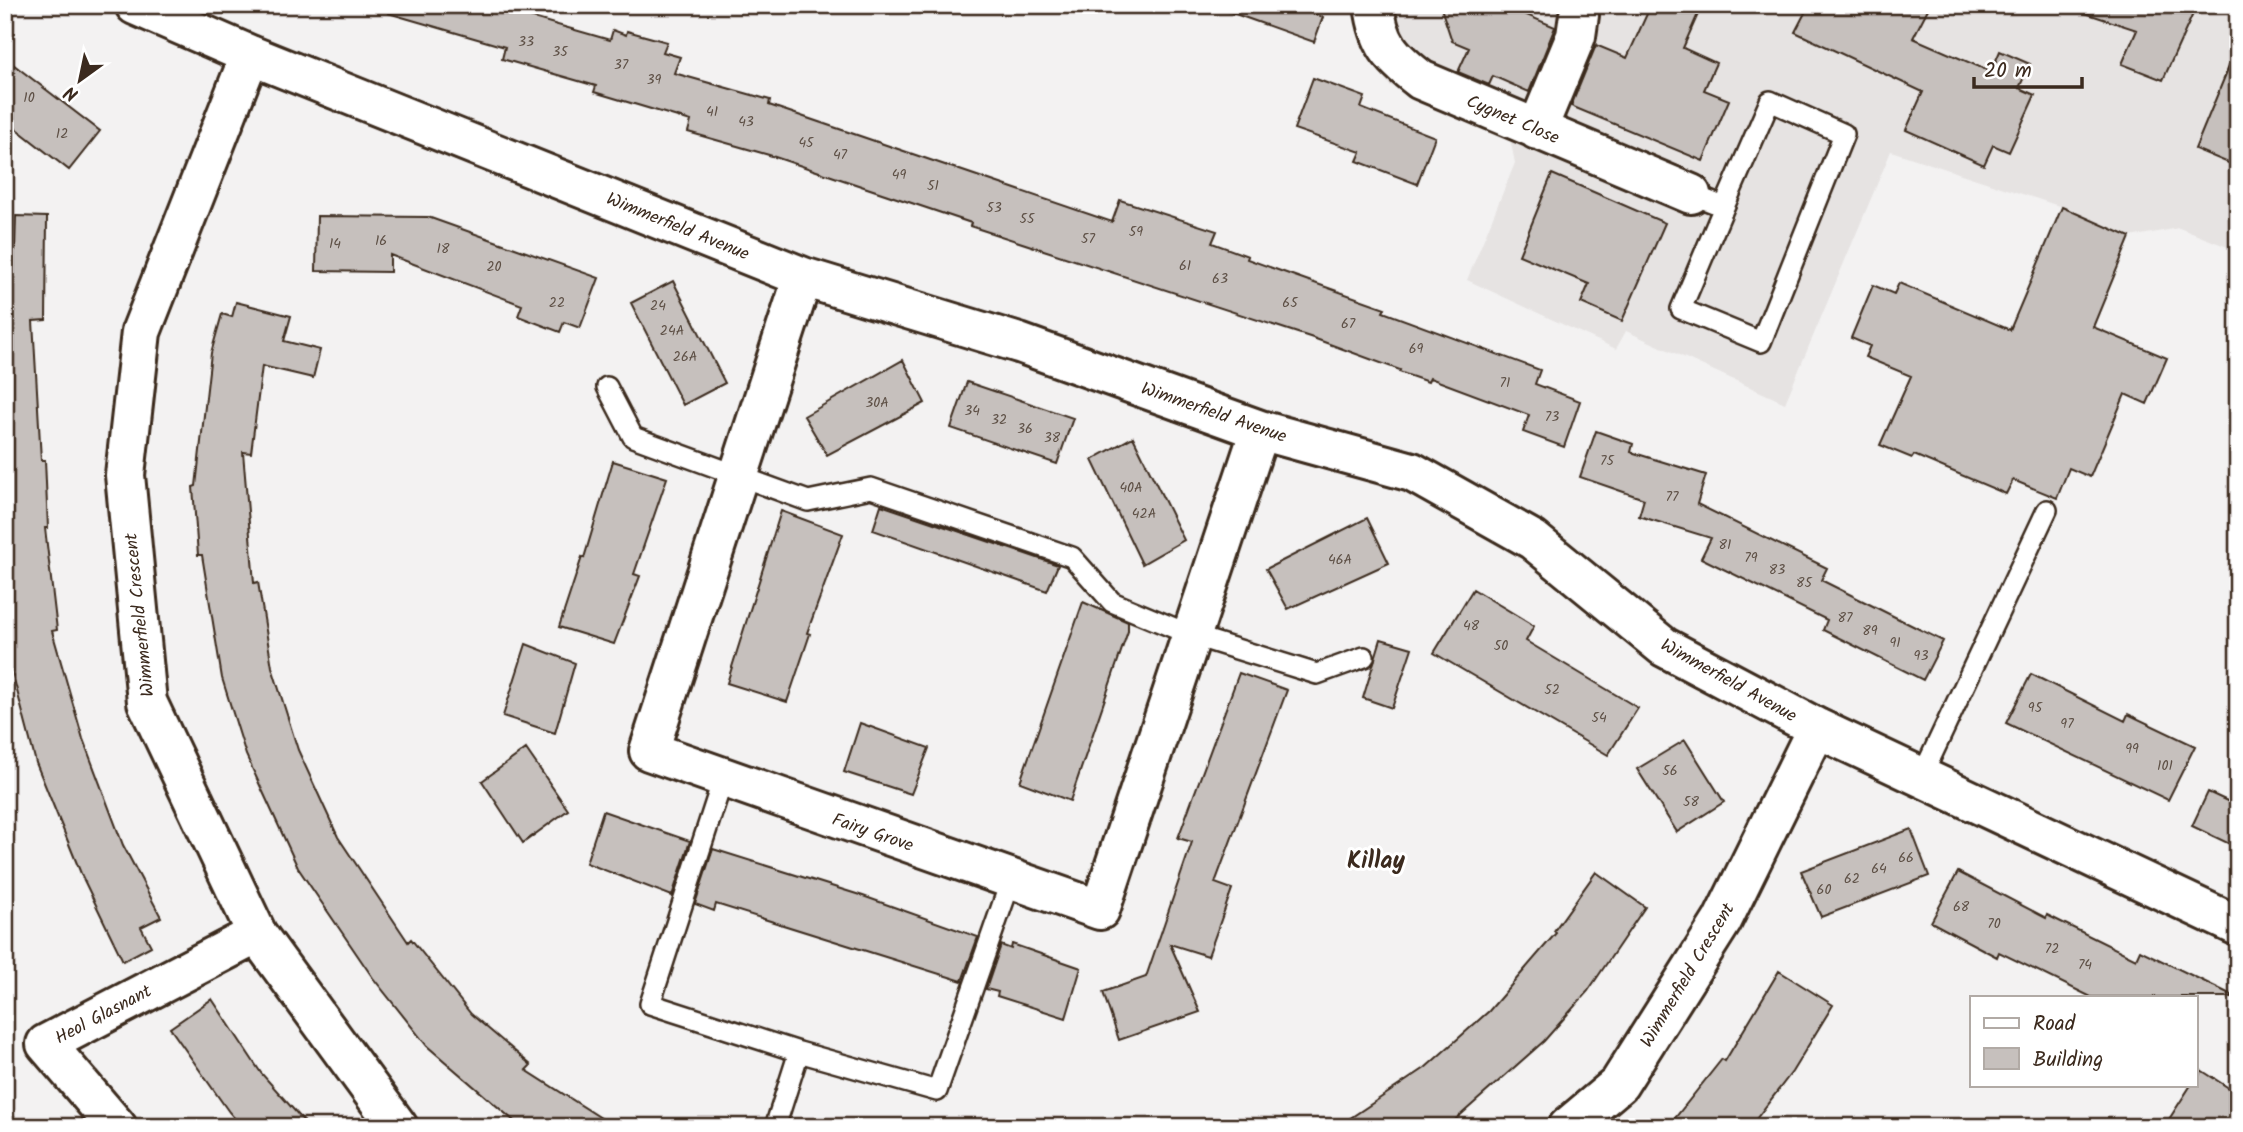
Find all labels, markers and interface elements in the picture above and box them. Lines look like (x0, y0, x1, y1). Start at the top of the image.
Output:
house number: 33 (518, 31, 534, 53)
house number: 35 (552, 41, 569, 63)
north arrow (46, 46, 116, 116)
scale bar (1974, 46, 2082, 90)
house number: 37 (614, 54, 629, 76)
text: 20 m (1984, 55, 2032, 88)
house number: 39 (647, 69, 662, 91)
text: N (59, 77, 85, 108)
house number: 10 (23, 87, 35, 109)
street label: Cygnet Close (1461, 88, 1564, 153)
house number: 41 (706, 101, 718, 123)
house number: 43 (738, 111, 754, 133)
house number: 12 (56, 123, 68, 145)
house number: 45 (798, 132, 815, 154)
house number: 47 (833, 144, 848, 166)
house number: 49 (892, 164, 906, 186)
house number: 51 (927, 175, 939, 197)
street label: Wimmerfield Avenue (601, 185, 753, 269)
house number: 53 (986, 197, 1002, 219)
house number: 55 (1019, 208, 1036, 230)
house number: 59 (1129, 221, 1143, 243)
house number: 57 (1081, 228, 1096, 250)
house number: 16 (375, 230, 387, 252)
house number: 14 (329, 233, 341, 255)
house number: 18 (437, 238, 450, 260)
house number: 61 (1179, 255, 1191, 277)
house number: 20 (486, 256, 502, 278)
house number: 63 (1212, 268, 1228, 290)
house number: 22 (549, 292, 565, 314)
house number: 65 (1282, 292, 1299, 314)
house number: 24 (650, 295, 666, 317)
house number: 67 (1341, 313, 1356, 335)
house number: 24A (660, 320, 684, 342)
house number: 69 (1409, 338, 1423, 360)
house number: 26A (673, 346, 697, 368)
house number: 71 (1500, 372, 1510, 394)
street label: Wimmerfield Avenue (1137, 375, 1290, 452)
house number: 30A (865, 392, 889, 414)
house number: 34 (964, 400, 980, 422)
house number: 73 (1545, 406, 1559, 428)
house number: 32 (991, 409, 1007, 431)
house number: 36 (1017, 418, 1033, 440)
house number: 38 (1044, 427, 1061, 449)
house number: 75 (1600, 450, 1615, 472)
house number: 40A (1119, 477, 1143, 499)
house number: 77 (1666, 486, 1679, 508)
house number: 42A (1132, 503, 1156, 525)
street label: Wimmerfield Crescent (117, 531, 164, 698)
house number: 81 (1719, 534, 1731, 556)
house number: 79 (1744, 547, 1758, 569)
house number: 46A (1328, 549, 1352, 571)
house number: 83 (1769, 559, 1785, 581)
house number: 85 (1796, 572, 1813, 594)
house number: 87 (1838, 607, 1853, 629)
house number: 48 (1463, 615, 1480, 637)
house number: 89 (1862, 620, 1878, 642)
street label: Wimmerfield Avenue (1655, 632, 1802, 731)
house number: 91 (1889, 632, 1901, 654)
house number: 50 (1494, 635, 1508, 657)
house number: 93 (1914, 645, 1928, 667)
house number: 52 (1544, 679, 1560, 701)
house number: 95 (2028, 697, 2044, 719)
house number: 54 (1591, 707, 1607, 729)
house number: 97 (2060, 713, 2074, 735)
house number: 99 (2125, 738, 2139, 760)
house number: 101 (2157, 755, 2173, 777)
house number: 56 (1662, 760, 1678, 782)
house number: 58 (1683, 791, 1700, 813)
street label: Fairy Grove (828, 806, 917, 861)
district label: Killay (1347, 842, 1406, 881)
house number: 66 (1898, 847, 1914, 869)
house number: 64 (1871, 858, 1887, 880)
house number: 62 (1844, 868, 1860, 890)
house number: 60 (1817, 879, 1831, 901)
house number: 68 (1953, 896, 1970, 918)
street label: Wimmerfield Crescent (1634, 897, 1744, 1054)
house number: 70 (1987, 913, 2001, 935)
house number: 72 (2045, 938, 2059, 960)
house number: 74 (2078, 954, 2092, 976)
street label: Heol Glasnant (50, 977, 158, 1053)
legend (1970, 996, 2198, 1086)
text: Road (2033, 1008, 2076, 1041)
text: Building (2033, 1044, 2103, 1077)

